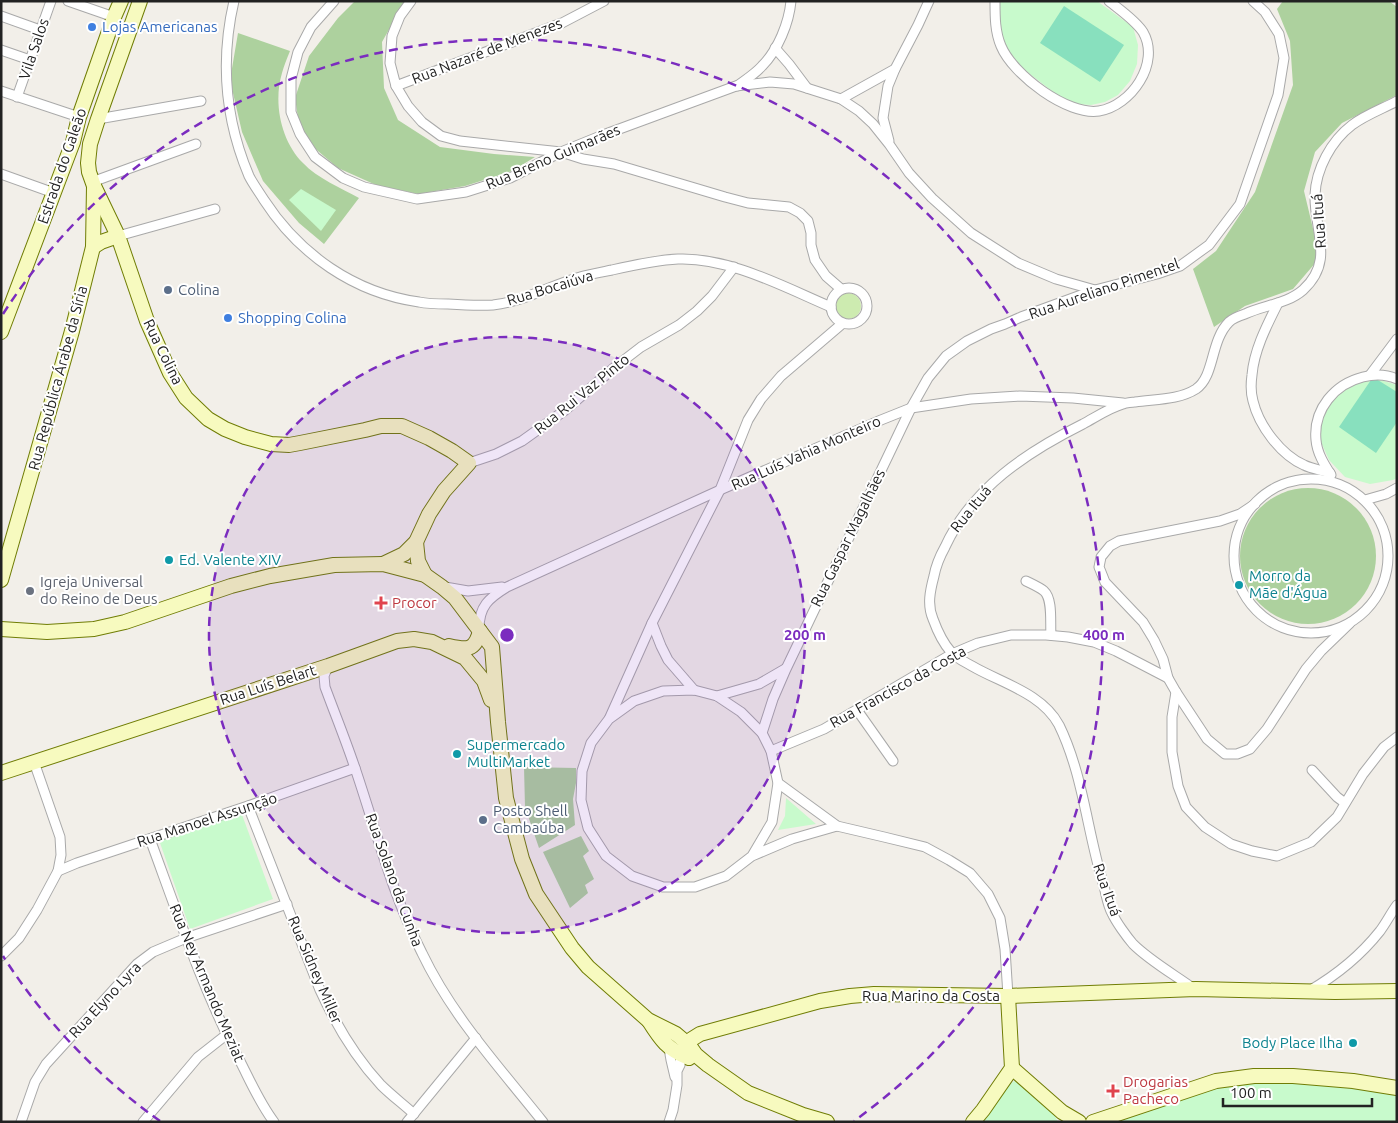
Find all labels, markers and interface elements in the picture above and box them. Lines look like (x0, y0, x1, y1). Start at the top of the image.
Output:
street label: Rua Nazaré de Menezes (409, 14, 564, 87)
street label: Vila Salos (15, 16, 52, 82)
place label: Lojas Americanas (102, 18, 217, 35)
marker: Lojas Americanas (86, 21, 98, 33)
street label: Estrada do Galeão (34, 106, 89, 226)
street label: Rua Breno Guimarães (483, 121, 623, 193)
street label: Rua Ituá (1308, 193, 1329, 249)
street label: Rua Aureliano Pimentel (1026, 255, 1181, 322)
street label: Rua Bocaiúva (505, 266, 595, 309)
place label: Colina (178, 281, 220, 298)
street label: Rua República Árabe da Síria (25, 284, 90, 472)
marker: Colina (162, 284, 174, 296)
place label: Shopping Colina (238, 309, 347, 326)
marker: Shopping Colina (222, 312, 234, 324)
street label: Rua Colina (140, 316, 187, 387)
street label: Rua Rui Vaz Pinto (531, 350, 633, 437)
street label: Rua Luís Vahia Monteiro (728, 412, 883, 493)
street label: Rua Gaspar Magalhães (807, 466, 888, 609)
street label: Rua Ituá (947, 482, 995, 535)
place label: Ed. Valente XIV (179, 551, 282, 568)
marker: Ed. Valente XIV (163, 554, 175, 566)
place label: Morro da Mãe d'Água (1249, 567, 1328, 601)
place label: Igreja Universal do Reino de Deus (40, 573, 157, 607)
marker: Morro da Mãe d'Água (1233, 579, 1245, 591)
marker: Igreja Universal do Reino de Deus (24, 585, 36, 597)
place label: Procor (392, 594, 437, 611)
marker: Procor (374, 596, 388, 610)
centre of rings (498, 626, 516, 644)
text: 200 m (784, 626, 826, 643)
text: 400 m (1083, 626, 1125, 643)
street label: Rua Francisco da Costa (827, 642, 969, 731)
street label: Rua Luís Belart (218, 661, 318, 708)
place label: Supermercado MultiMarket (467, 736, 565, 770)
marker: Supermercado MultiMarket (451, 748, 463, 760)
street label: Rua Manoel Assunção (135, 789, 279, 850)
place label: Posto Shell Cambaúba (493, 802, 568, 836)
street label: Rua Solano da Cunha (362, 811, 426, 949)
marker: Posto Shell Cambaúba (477, 814, 489, 826)
street label: Rua Ituá (1090, 861, 1125, 919)
street label: Rua Ney Armando Meziat (166, 901, 248, 1064)
street label: Rua Sidney Miller (285, 913, 346, 1027)
street label: Rua Elyno Lyra (65, 958, 144, 1041)
street label: Rua Marino da Costa (862, 987, 1000, 1004)
place label: Body Place Ilha (1242, 1034, 1343, 1051)
marker: Body Place Ilha (1347, 1037, 1359, 1049)
place label: Drogarias Pacheco (1123, 1073, 1188, 1107)
scale bar (1223, 1076, 1372, 1108)
text: 100 m (1230, 1084, 1272, 1101)
marker: Drogarias Pacheco (1107, 1085, 1119, 1097)

